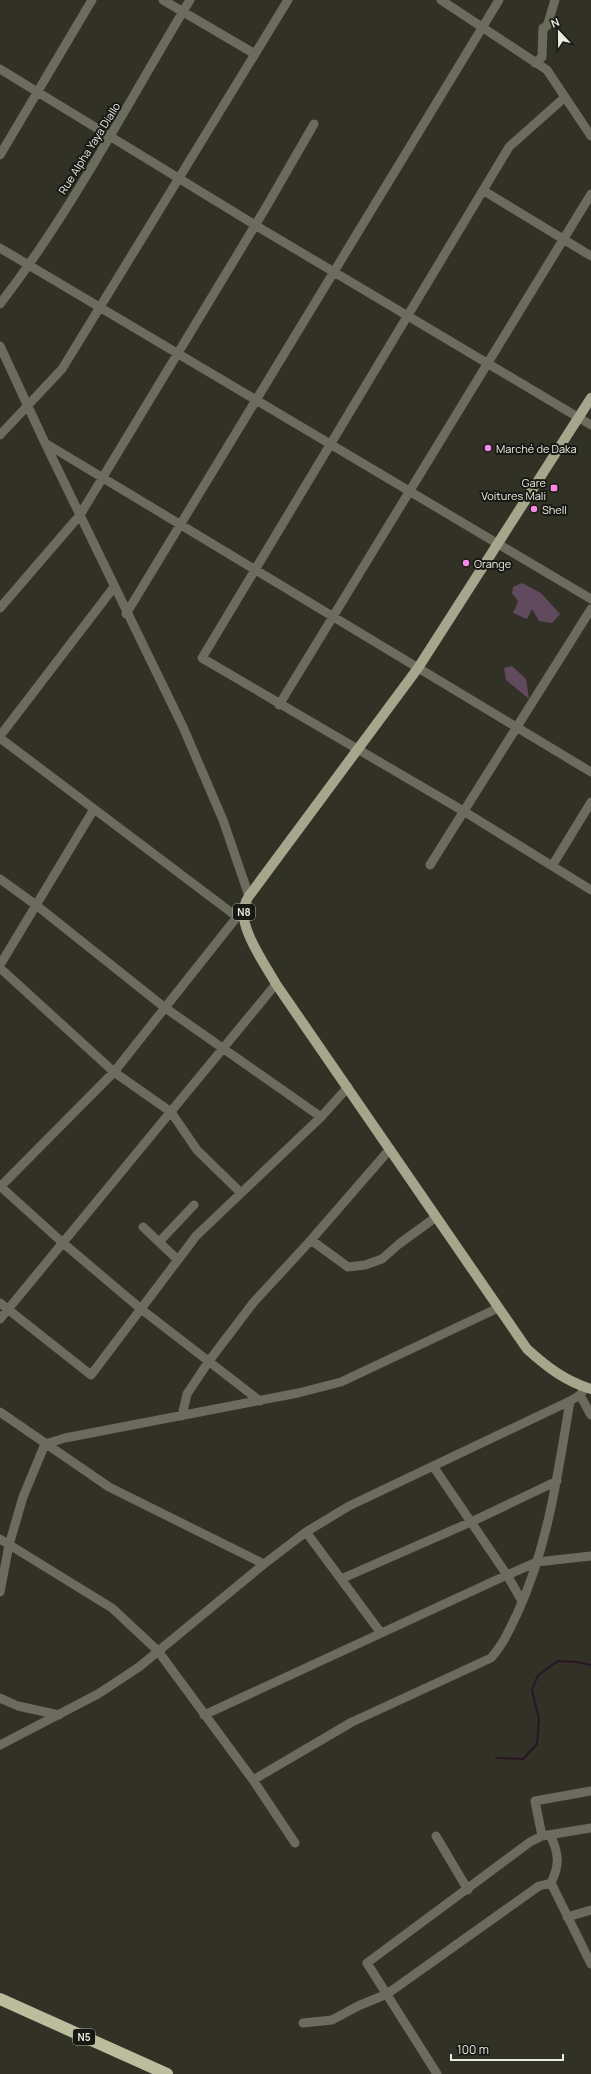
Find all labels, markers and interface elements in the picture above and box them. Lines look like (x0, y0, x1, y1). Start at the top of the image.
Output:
north arrow (539, 12, 579, 52)
text: N (549, 14, 562, 31)
street label: Rue Alpha Yaya Diallo (55, 99, 124, 197)
place label: Marché de Daka (496, 441, 577, 456)
marker: Marché de Daka (483, 443, 493, 453)
place label: Gare Voitures Mali (481, 475, 547, 503)
marker: Gare Voitures Mali (549, 483, 559, 493)
place label: Shell (542, 502, 567, 517)
marker: Shell (529, 504, 539, 514)
place label: Orange (474, 556, 512, 571)
marker: Orange (461, 558, 471, 568)
road number: N8 (233, 904, 255, 920)
road number: N5 (73, 2029, 95, 2045)
scale bar (451, 2036, 563, 2062)
text: 100 m (457, 2041, 489, 2058)

